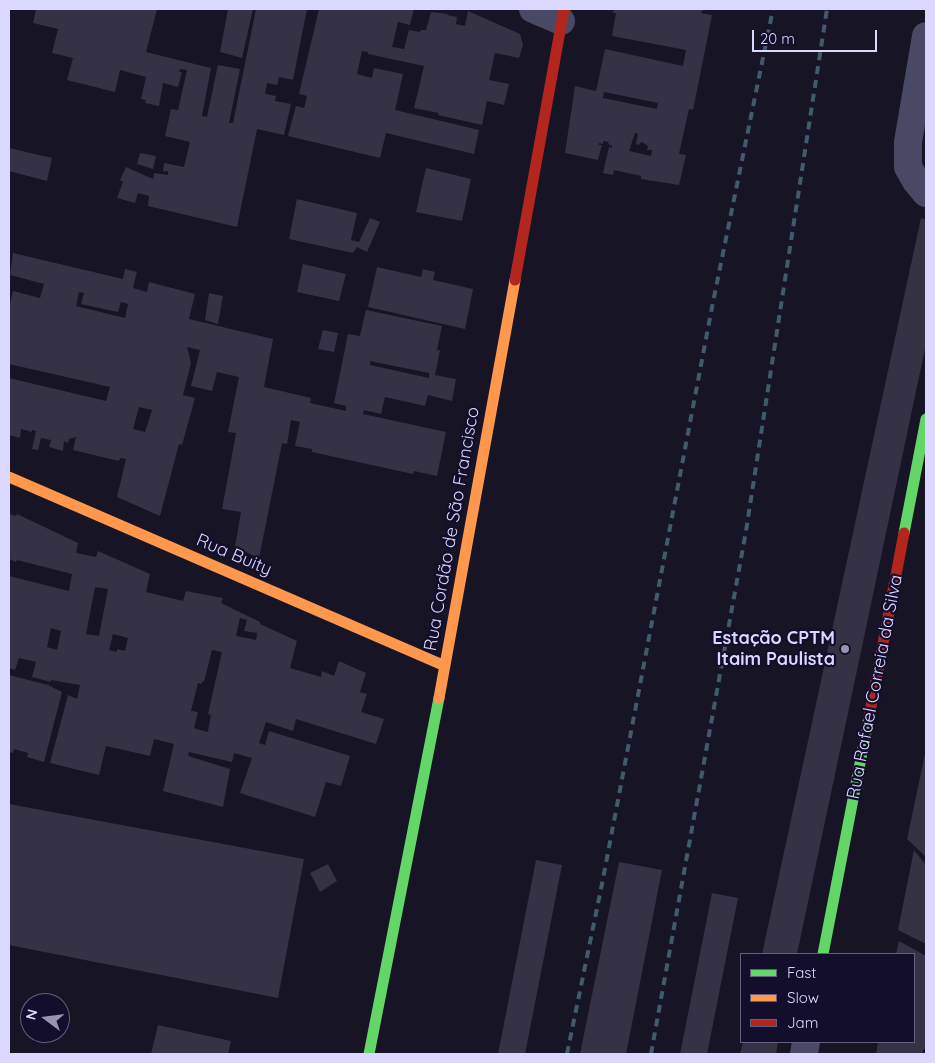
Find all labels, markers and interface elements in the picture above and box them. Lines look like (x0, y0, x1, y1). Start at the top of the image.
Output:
scale bar (755, 20, 880, 52)
text: 20 m (760, 29, 795, 48)
street label: Rua Cordão de São Francisco (420, 405, 484, 653)
street label: Rua Buity (193, 529, 275, 581)
street label: Rua Rafael Correia da Silva (843, 573, 907, 801)
place label: Estação CPTM Itaim Paulista (712, 628, 835, 670)
marker: Estação CPTM Itaim Paulista (839, 643, 851, 655)
legend (740, 953, 915, 1043)
text: Fast (787, 963, 816, 982)
text: Slow (787, 988, 819, 1007)
north arrow (20, 993, 70, 1043)
text: N (21, 1007, 42, 1022)
text: Jam (787, 1013, 818, 1032)

